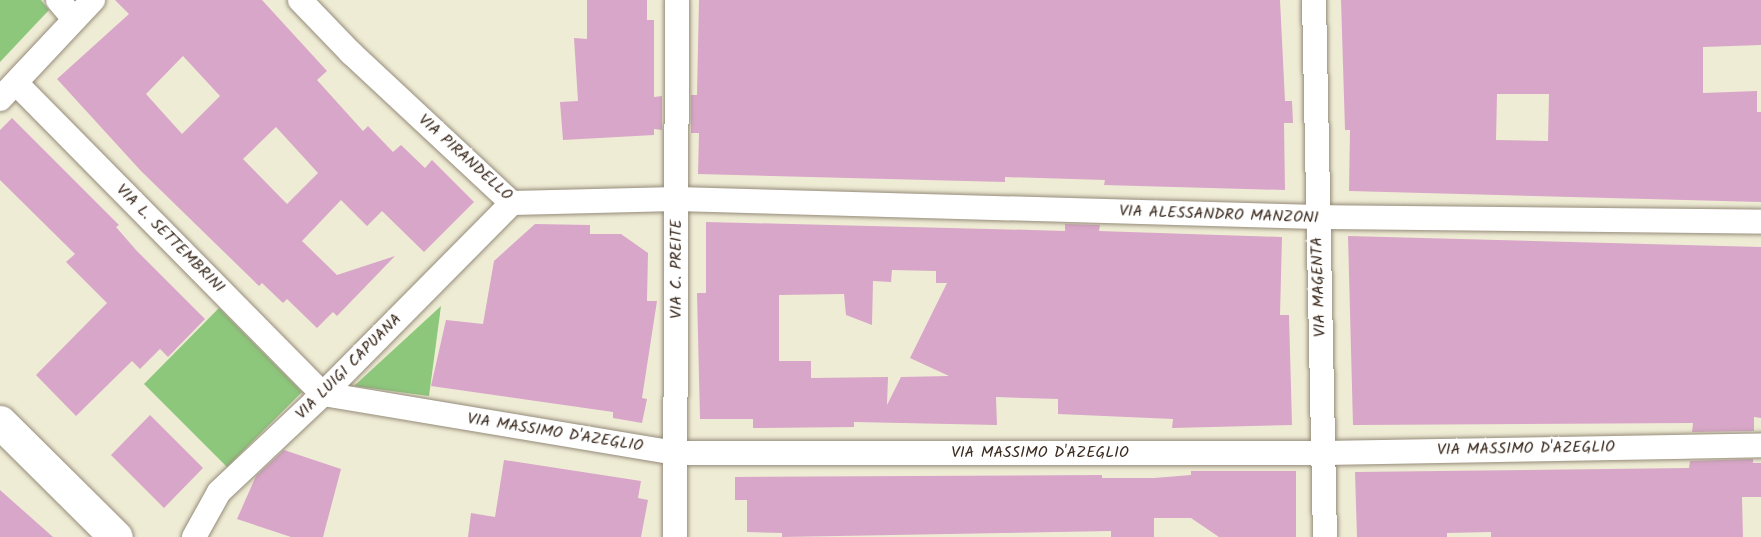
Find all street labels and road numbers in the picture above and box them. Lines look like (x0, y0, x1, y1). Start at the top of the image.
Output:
street label: VIA PIRANDELLO (414, 111, 516, 205)
street label: VIA L. SETTEMBRINI (112, 181, 228, 297)
street label: VIA ALESSANDRO MANZONI (1119, 202, 1319, 228)
street label: VIA C. PREITE (667, 219, 687, 319)
street label: VIA MAGENTA (1308, 237, 1330, 337)
street label: VIA LUIGI CAPUANA (292, 310, 406, 424)
street label: VIA MASSIMO D'AZEGLIO (466, 410, 644, 456)
street label: VIA MASSIMO D'AZEGLIO (1437, 438, 1615, 460)
street label: VIA MASSIMO D'AZEGLIO (951, 443, 1129, 463)

